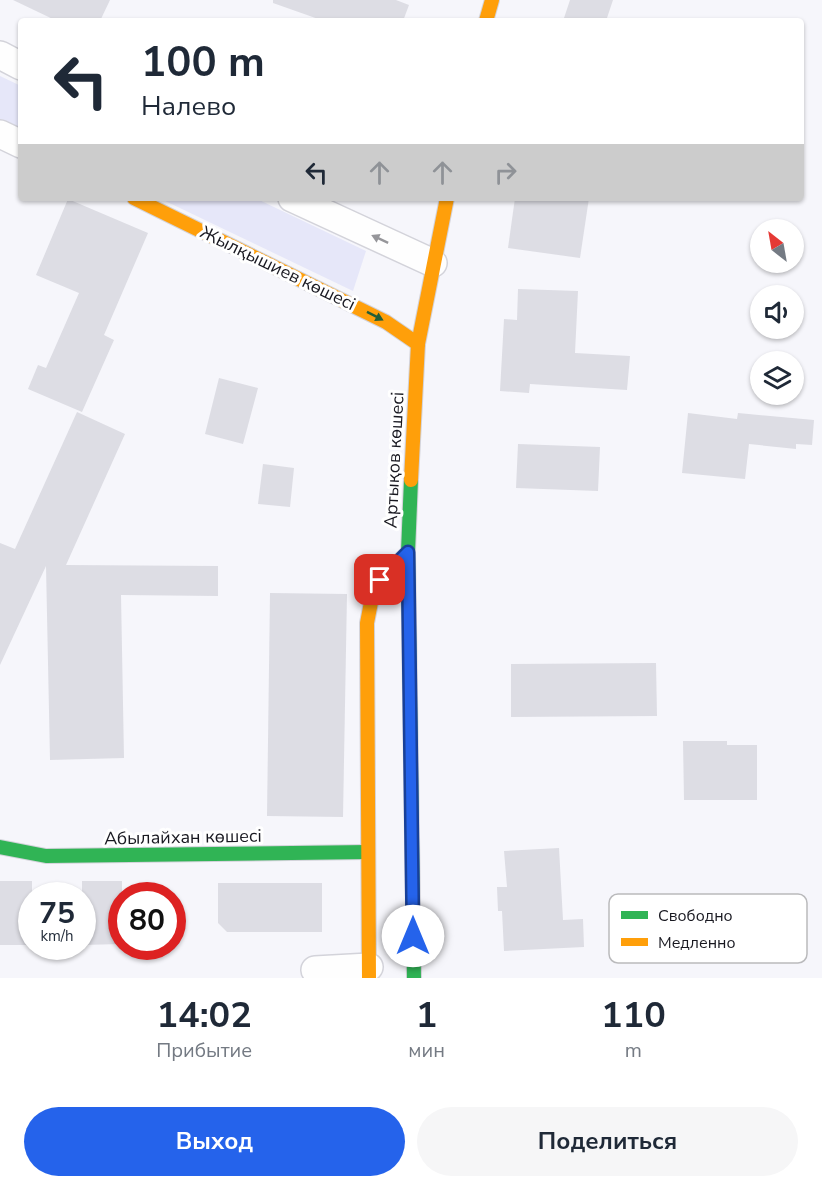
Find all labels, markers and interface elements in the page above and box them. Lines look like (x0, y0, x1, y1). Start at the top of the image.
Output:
text: 100 m (141, 34, 265, 91)
icon: left (42, 42, 120, 120)
text: Налево (141, 88, 236, 125)
icon: left (300, 156, 333, 189)
icon: ahead (363, 156, 396, 189)
icon: ahead (426, 156, 459, 189)
icon: right (489, 156, 522, 189)
north arrow (750, 219, 804, 273)
map controls (750, 219, 804, 405)
street label: Жылқышиев көшесі (196, 220, 360, 316)
one-way arrow (371, 234, 388, 243)
button: sound (750, 285, 804, 339)
one-way arrow (367, 312, 384, 321)
button: layers (750, 351, 804, 405)
street label: Артықов көшесі (378, 391, 410, 529)
pin (354, 554, 405, 605)
icon: arrive (363, 563, 396, 596)
street label: Абылайхан көшесі (104, 824, 262, 850)
speed limit sign: 80 (108, 882, 186, 960)
text: 75 (39, 893, 75, 934)
legend (609, 894, 807, 963)
position arrow (381, 904, 445, 968)
text: Свободно (658, 905, 733, 927)
text: km/h (40, 926, 74, 946)
text: Медленно (658, 932, 736, 954)
text: 14:02 (156, 991, 252, 1040)
text: 1 (416, 991, 437, 1040)
text: 110 (601, 991, 666, 1040)
text: Прибытие (156, 1037, 252, 1064)
text: мин (408, 1037, 445, 1064)
text: m (625, 1037, 642, 1064)
button: Выход (24, 1107, 405, 1176)
button: Поделиться (417, 1107, 798, 1176)

